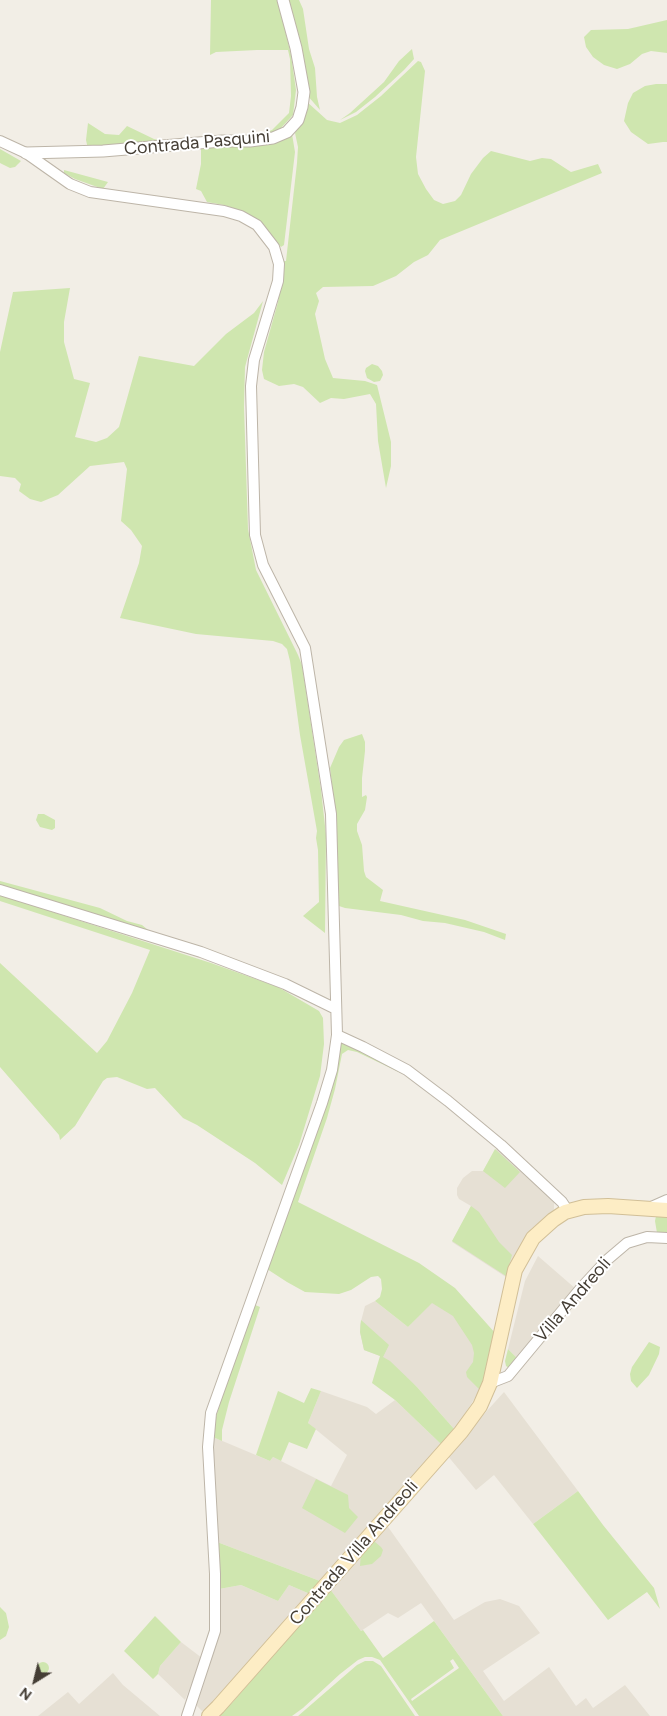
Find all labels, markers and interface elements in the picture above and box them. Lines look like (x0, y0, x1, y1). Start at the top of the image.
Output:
street label: Contrada Pasquini (123, 126, 271, 160)
street label: Villa Andreoli (530, 1253, 616, 1347)
street label: Contrada Villa Andreoli (285, 1476, 423, 1630)
north arrow (10, 1656, 60, 1706)
text: N (17, 1683, 35, 1704)

